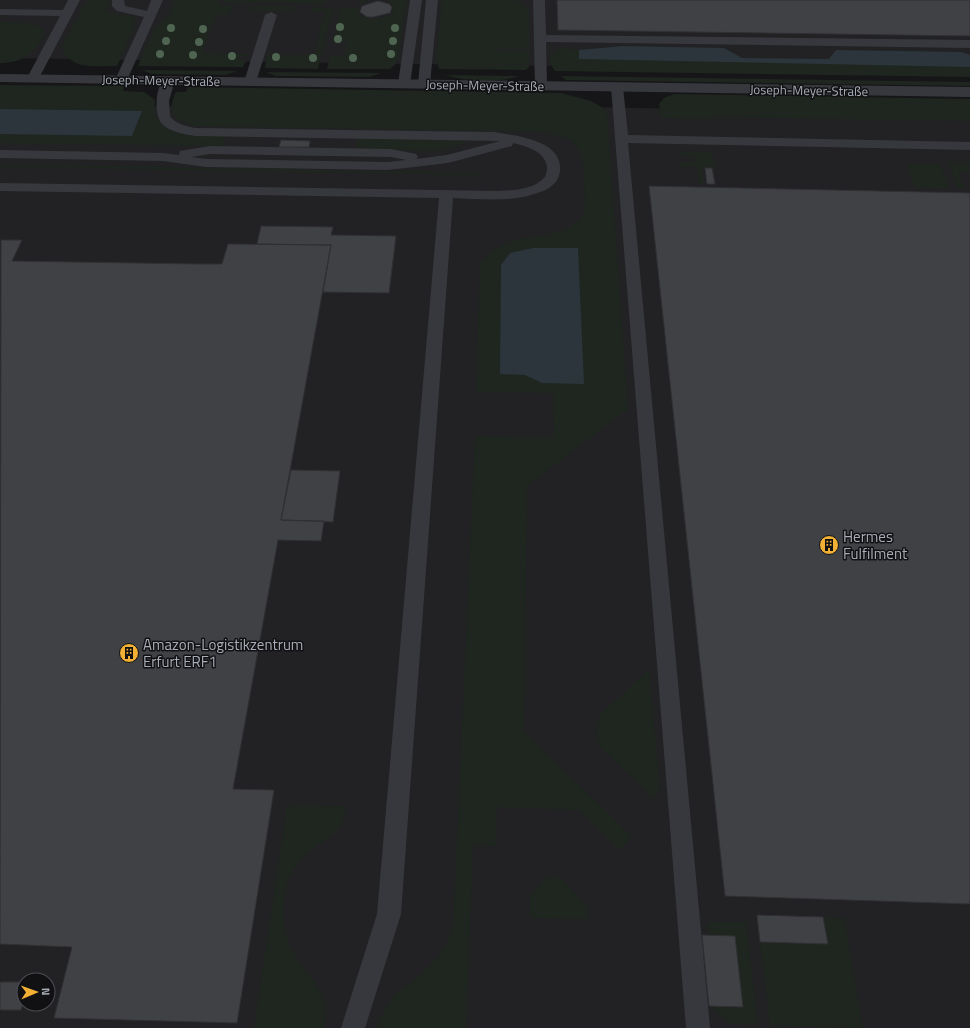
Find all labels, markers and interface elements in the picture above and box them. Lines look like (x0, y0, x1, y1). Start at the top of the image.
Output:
street label: Joseph-Meyer-Straße (102, 69, 220, 91)
street label: Joseph-Meyer-Straße (426, 74, 544, 96)
street label: Joseph-Meyer-Straße (750, 79, 868, 101)
place label: Hermes Fulfilment (843, 525, 908, 565)
building icon: Hermes Fulfilment (818, 534, 840, 556)
place label: Amazon-Logistikzentrum Erfurt ERF1 (143, 633, 303, 673)
building icon: Amazon-Logistikzentrum Erfurt ERF1 (118, 642, 140, 664)
north arrow (16, 972, 56, 1012)
text: N (38, 988, 54, 996)

